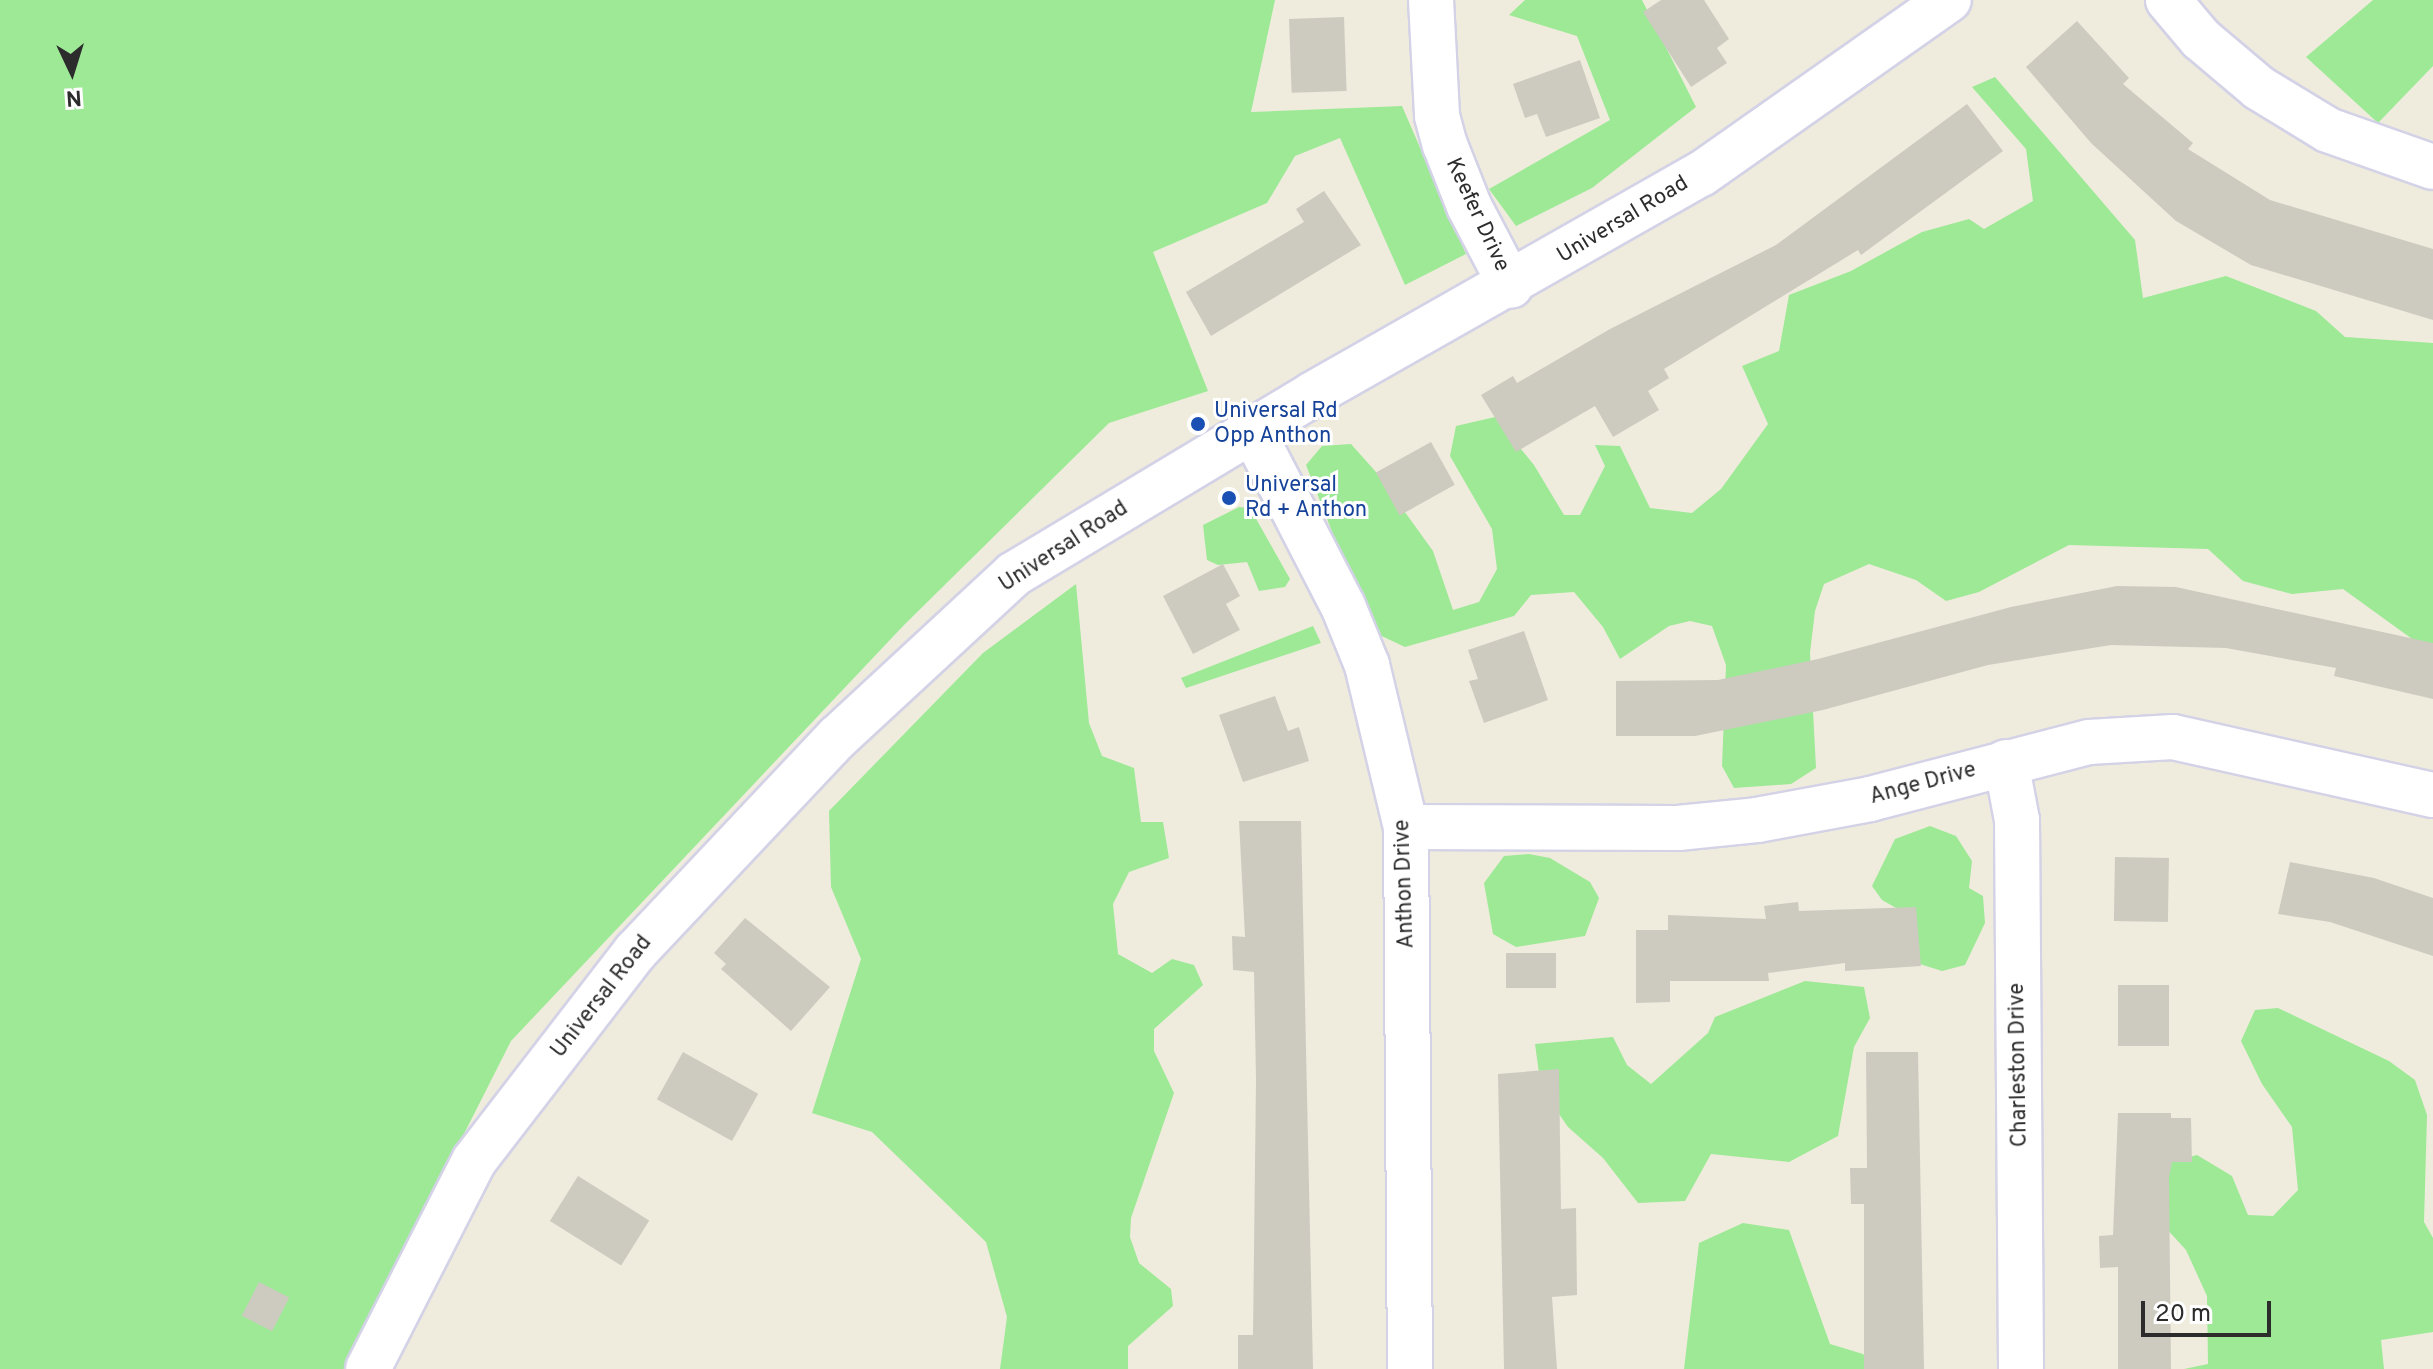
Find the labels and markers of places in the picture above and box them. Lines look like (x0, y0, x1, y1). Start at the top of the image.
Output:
place label: Universal Rd Opp Anthon (1214, 398, 1338, 450)
marker: Universal Rd Opp Anthon (1189, 415, 1207, 433)
place label: Universal Rd + Anthon (1245, 472, 1368, 524)
marker: Universal Rd + Anthon (1220, 489, 1238, 507)

